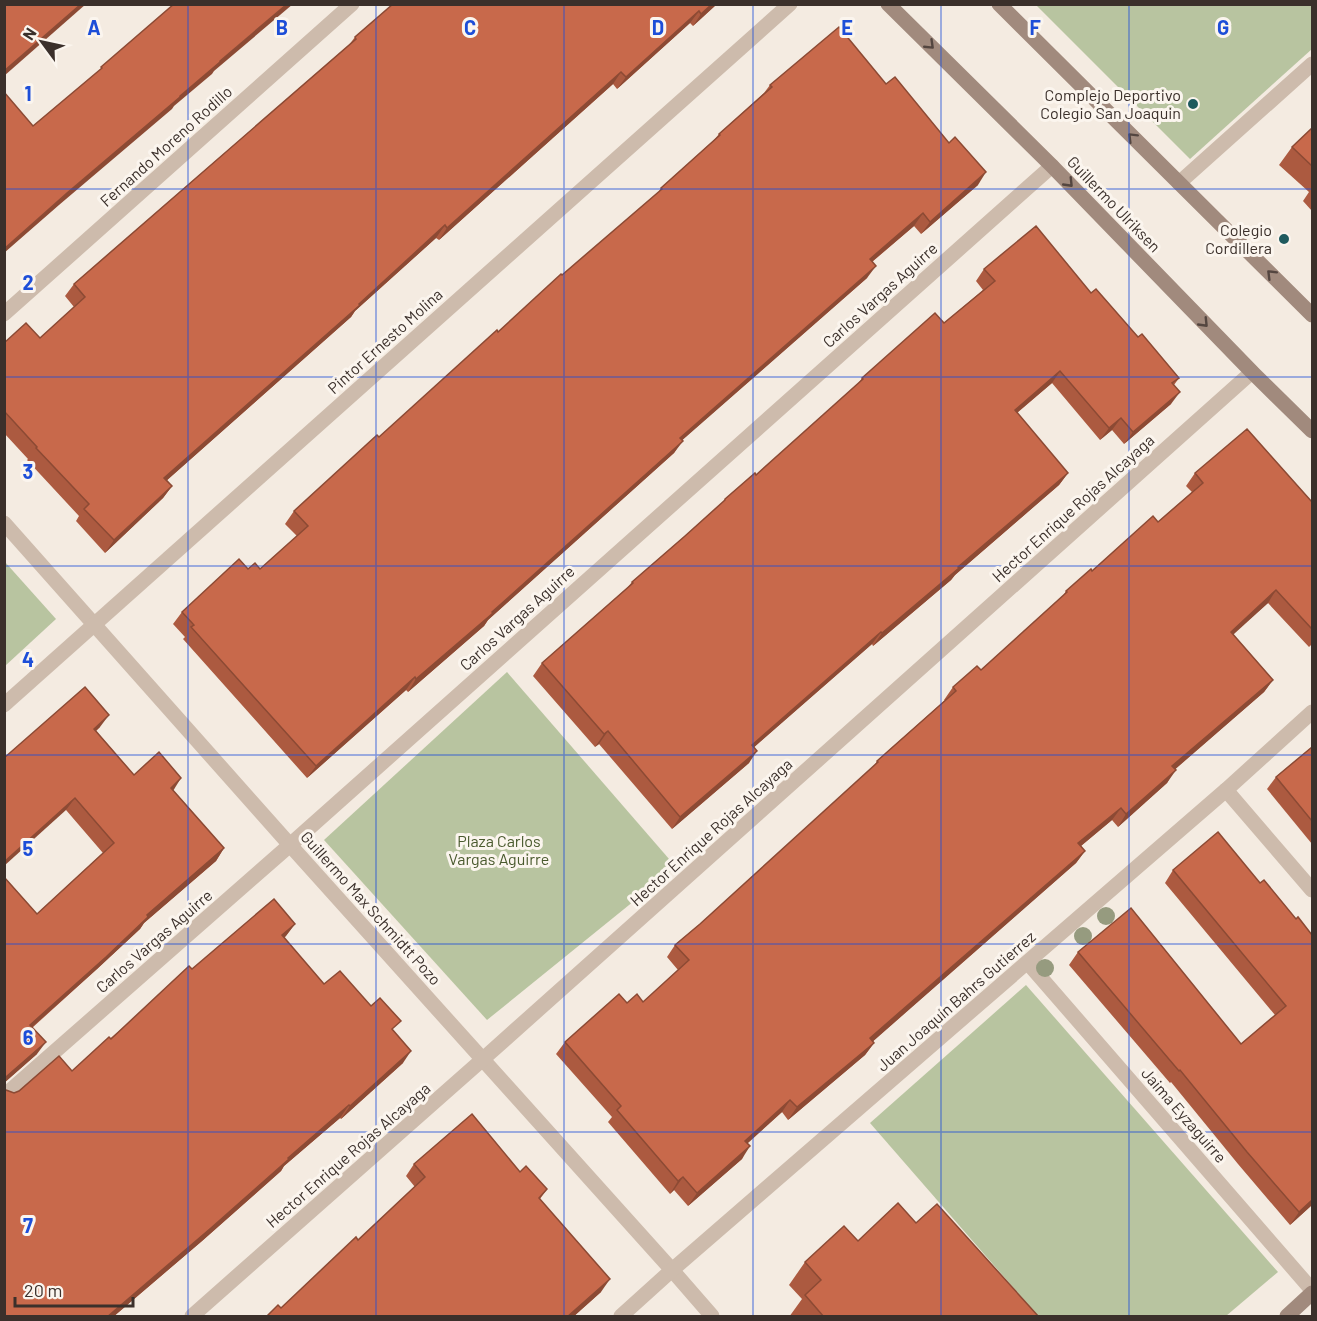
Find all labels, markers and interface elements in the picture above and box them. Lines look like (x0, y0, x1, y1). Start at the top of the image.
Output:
north arrow (12, 12, 72, 72)
text: A (87, 15, 101, 39)
text: B (276, 15, 288, 39)
text: C (464, 15, 476, 39)
text: D (652, 15, 664, 39)
text: E (841, 15, 853, 39)
text: F (1029, 15, 1041, 39)
text: G (1217, 15, 1229, 39)
text: N (18, 24, 40, 43)
one-way arrow (923, 39, 934, 49)
text: 1 (24, 81, 32, 105)
street label: Fernando Moreno Rodillo (96, 81, 236, 210)
place label: Complejo Deportivo Colegio San Joaquin (1040, 85, 1181, 122)
marker: Complejo Deportivo Colegio San Joaquin (1186, 97, 1200, 111)
one-way arrow (1129, 133, 1139, 144)
street label: Guillermo Ulriksen (1064, 152, 1165, 256)
one-way arrow (1061, 175, 1072, 186)
place label: Colegio Cordillera (1205, 220, 1272, 257)
marker: Colegio Cordillera (1277, 232, 1291, 246)
street label: Carlos Vargas Aguirre (818, 238, 941, 351)
text: 2 (22, 270, 34, 294)
one-way arrow (1267, 271, 1278, 281)
street label: Pintor Ernesto Molina (323, 284, 446, 397)
one-way arrow (1197, 315, 1208, 326)
street label: Hector Enrique Rojas Alcayaga (988, 430, 1158, 585)
text: 3 (23, 459, 33, 483)
street label: Carlos Vargas Aguirre (455, 561, 578, 674)
text: 4 (22, 647, 34, 671)
street label: Hector Enrique Rojas Alcayaga (626, 754, 796, 909)
street label: Guillermo Max Schmidtt Pozo (297, 827, 446, 989)
park label: Plaza Carlos Vargas Aguirre (449, 831, 549, 868)
text: 5 (23, 836, 34, 860)
street label: Carlos Vargas Aguirre (92, 885, 216, 996)
street label: Juan Joaquín Bahrs Gutierrez (872, 927, 1039, 1075)
text: 6 (23, 1025, 34, 1049)
street label: Jaima Eyzaguirre (1138, 1063, 1231, 1166)
street label: Hector Enrique Rojas Alcayaga (262, 1078, 434, 1231)
text: 7 (23, 1213, 33, 1237)
scale bar (15, 1270, 134, 1308)
text: 20 m (24, 1279, 62, 1301)

